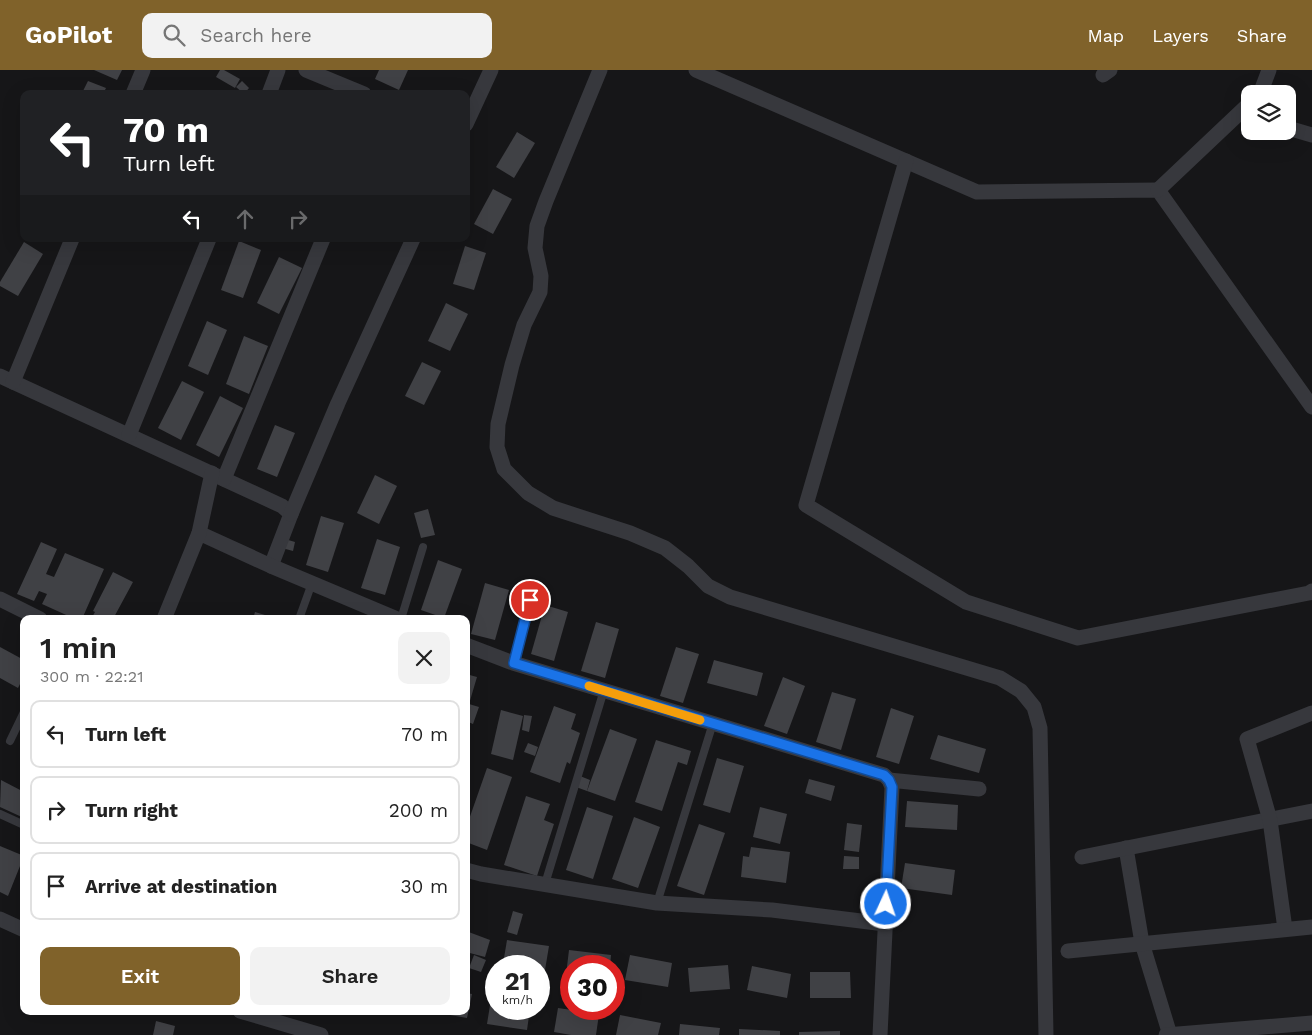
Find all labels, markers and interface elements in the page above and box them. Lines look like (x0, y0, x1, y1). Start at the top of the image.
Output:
search box (142, 13, 492, 58)
text: GoPilot (25, 21, 112, 49)
icon: search (160, 21, 188, 49)
text: Search here (200, 24, 312, 47)
text: Map (1087, 25, 1124, 46)
text: Layers (1152, 25, 1209, 46)
text: Share (1237, 25, 1287, 46)
map controls (1241, 85, 1296, 140)
button: layers (1241, 85, 1296, 140)
text: 70 m (123, 109, 209, 151)
icon: left (40, 110, 105, 175)
text: Turn left (123, 151, 215, 176)
icon: left (178, 205, 206, 233)
icon: ahead (231, 205, 259, 233)
icon: right (284, 205, 312, 233)
pin (509, 579, 551, 621)
icon: arrive (516, 586, 544, 614)
text: 1 min (40, 630, 117, 665)
button: close (398, 632, 450, 684)
text: 300 m · 22:21 (40, 667, 143, 686)
icon: left (42, 720, 70, 748)
text: Turn left (85, 723, 166, 746)
text: 70 m (401, 723, 448, 746)
icon: right (42, 796, 70, 824)
text: Turn right (85, 799, 178, 822)
text: 200 m (389, 799, 448, 822)
icon: arrive (42, 872, 70, 900)
text: Arrive at destination (85, 875, 277, 898)
text: 30 m (401, 875, 448, 898)
position arrow (859, 877, 911, 929)
button: Exit (40, 947, 240, 1005)
button: Share (250, 947, 450, 1005)
speed limit sign: 30 (560, 955, 625, 1020)
text: 21 (505, 967, 530, 996)
text: km/h (502, 993, 533, 1007)

